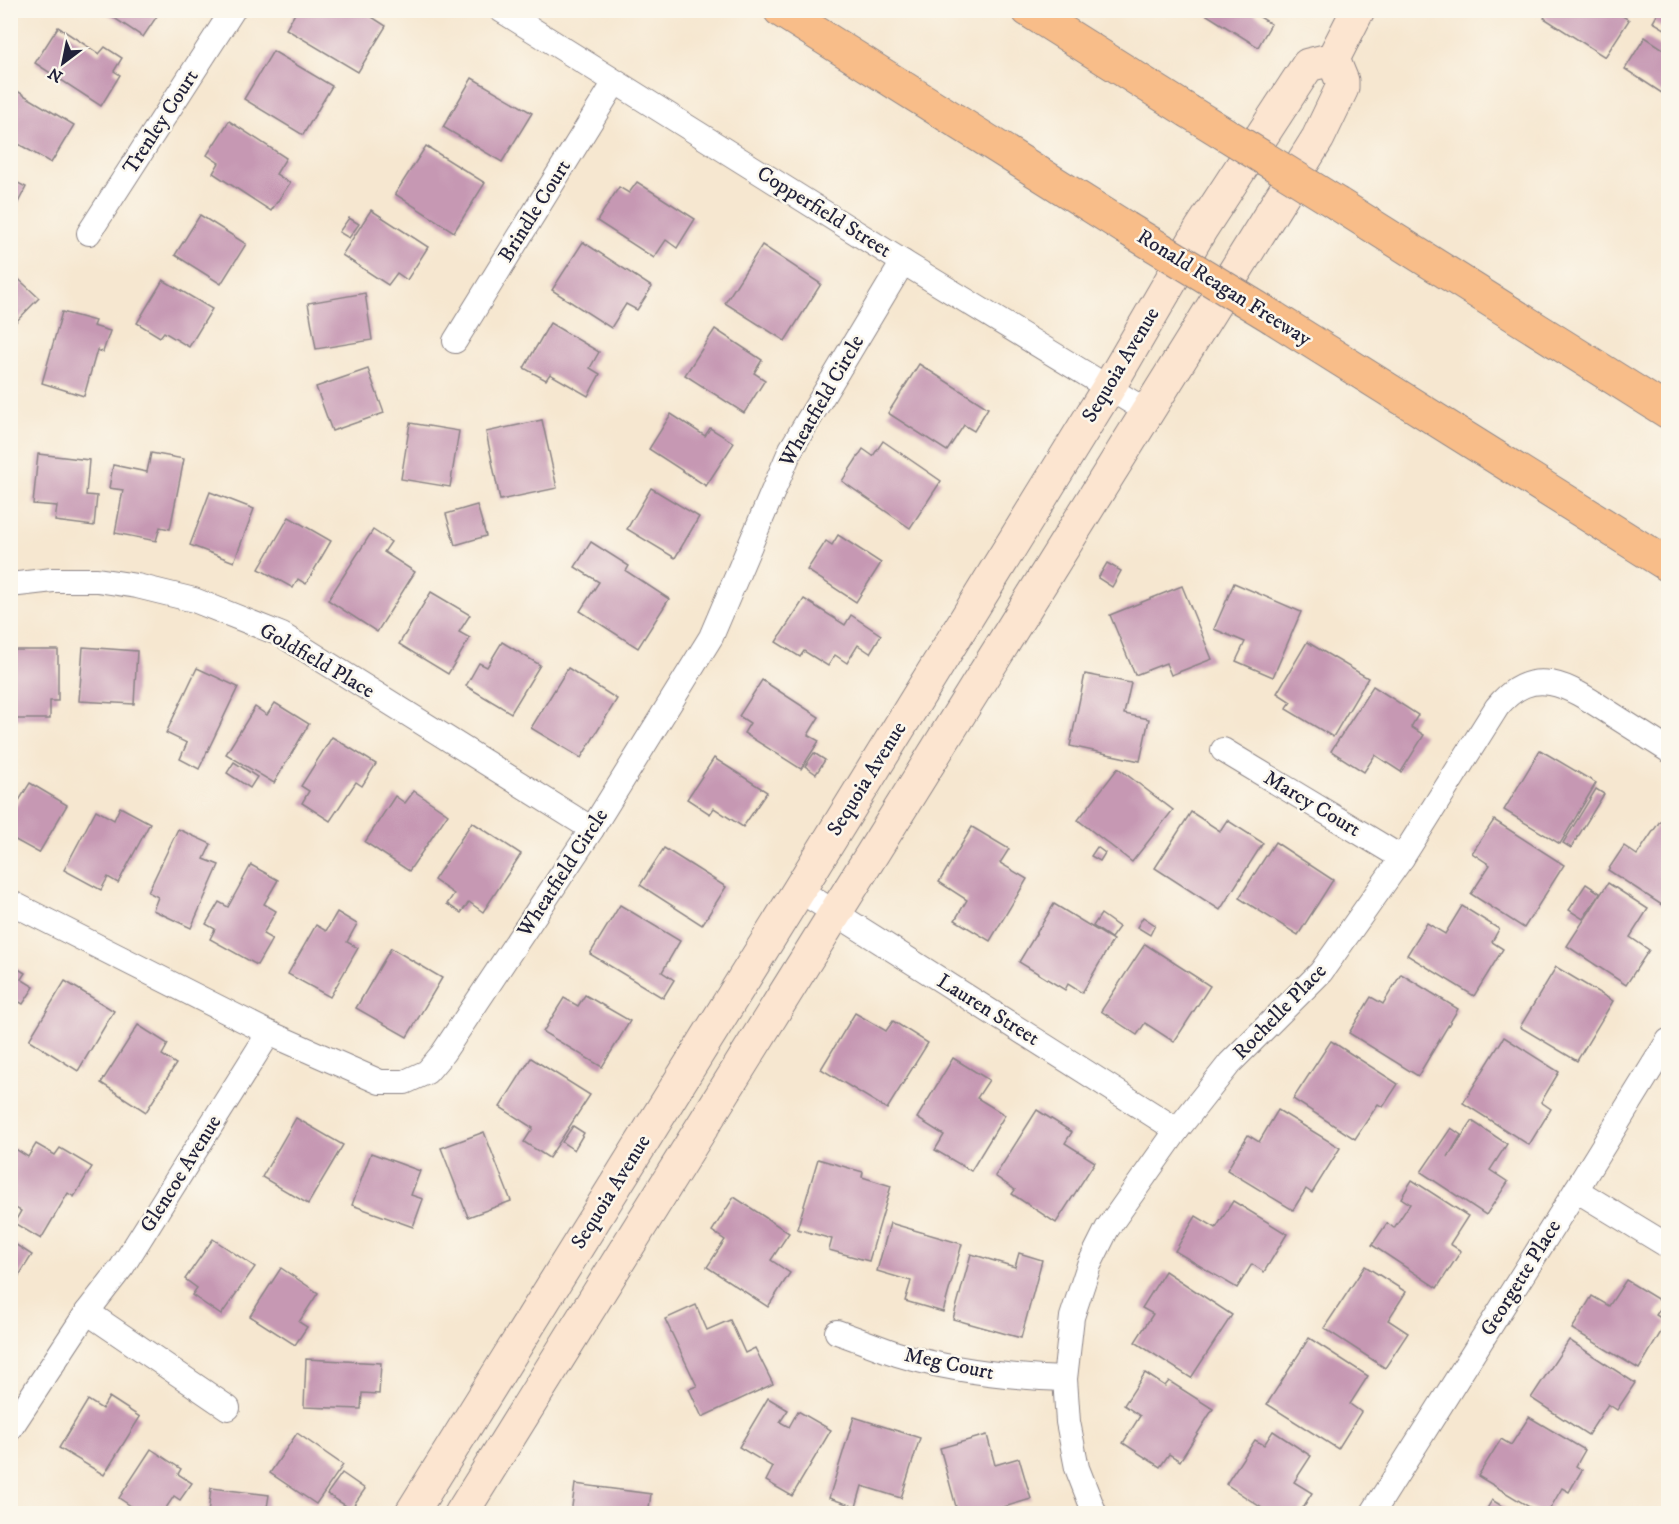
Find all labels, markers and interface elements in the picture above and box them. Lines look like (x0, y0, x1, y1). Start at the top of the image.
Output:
north arrow (33, 33, 93, 93)
text: N (45, 63, 66, 87)
street label: Trenley Court (118, 65, 205, 179)
street label: Brindle Court (493, 155, 577, 267)
street label: Copperfield Street (752, 160, 896, 264)
street label: Ronald Reagan Freeway (1132, 224, 1317, 353)
street label: Sequoia Avenue (1076, 302, 1166, 427)
street label: Wheatfield Circle (773, 330, 870, 472)
street label: Goldfield Place (255, 618, 379, 705)
street label: Sequoia Avenue (822, 717, 913, 841)
street label: Marcy Court (1259, 765, 1365, 843)
street label: Wheatfield Circle (511, 804, 614, 943)
street label: Rochelle Place (1228, 958, 1332, 1065)
street label: Lauren Street (932, 968, 1044, 1052)
street label: Glencoe Avenue (135, 1110, 228, 1238)
street label: Sequoia Avenue (566, 1130, 657, 1254)
street label: Georgette Place (1475, 1215, 1567, 1341)
street label: Meg Court (902, 1342, 997, 1386)

